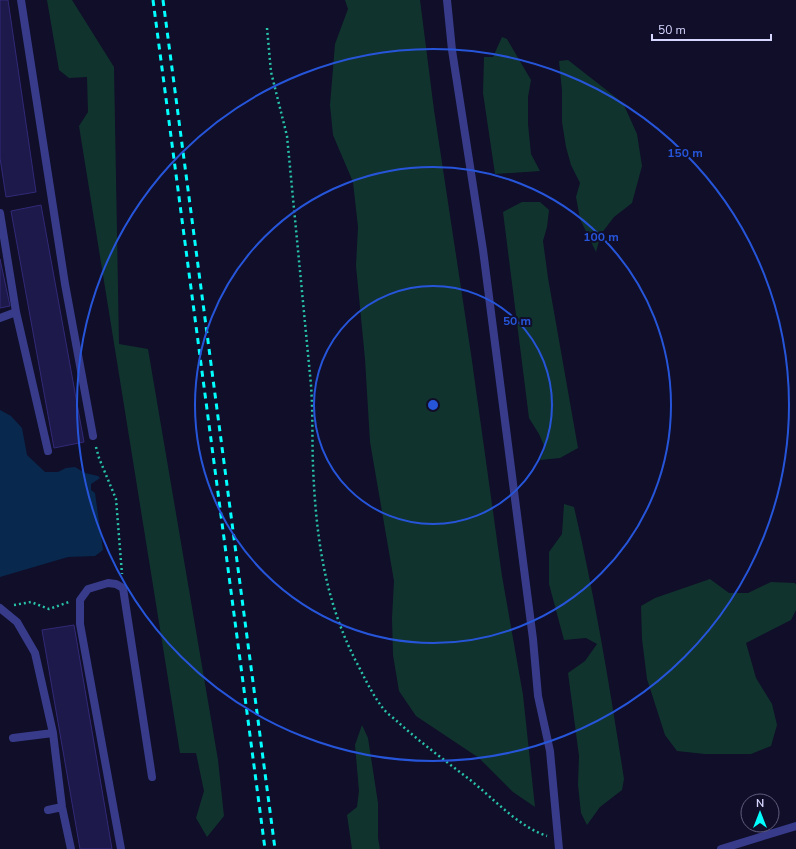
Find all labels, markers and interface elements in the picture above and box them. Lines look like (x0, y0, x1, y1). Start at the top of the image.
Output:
scale bar (652, 16, 771, 42)
text: 50 m (658, 22, 686, 38)
text: 150 m (667, 145, 703, 161)
text: 100 m (583, 229, 619, 245)
text: 50 m (503, 313, 531, 329)
centre of rings (426, 398, 440, 412)
north arrow (740, 793, 780, 833)
text: N (756, 796, 764, 811)

